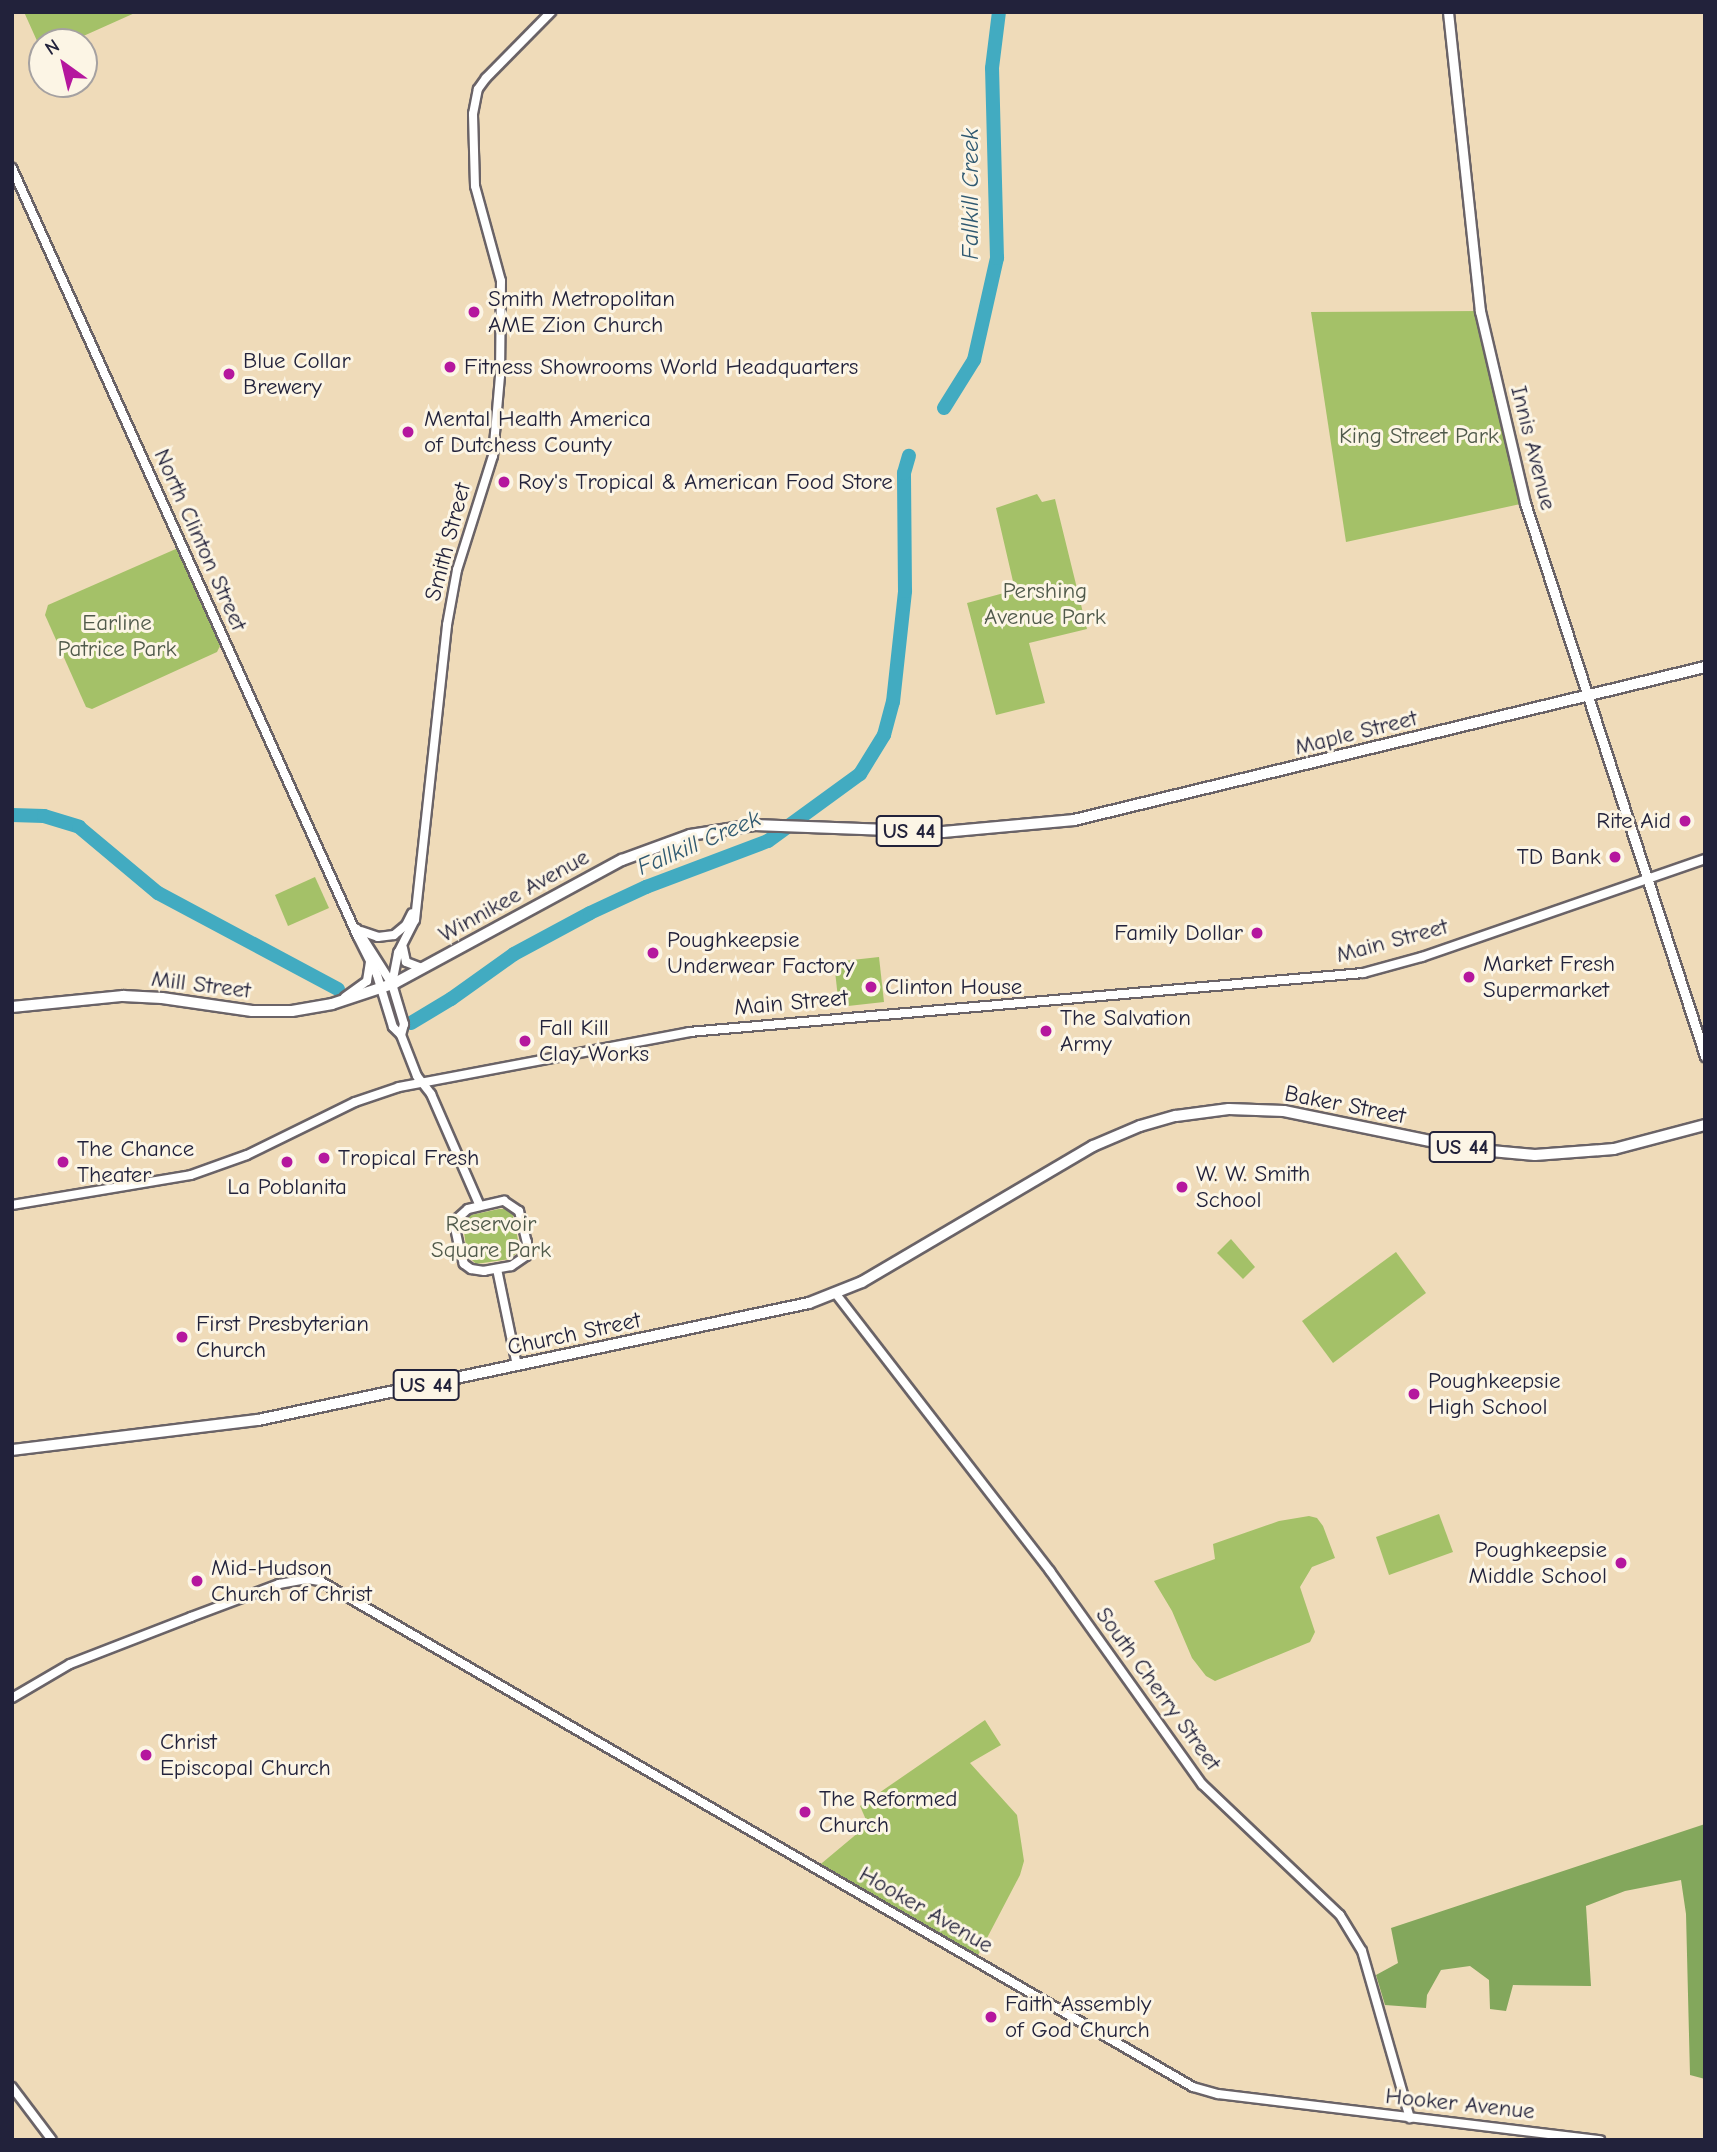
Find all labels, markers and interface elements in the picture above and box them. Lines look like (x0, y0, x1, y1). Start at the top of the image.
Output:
north arrow (28, 28, 98, 98)
text: N (41, 35, 64, 60)
water label: Fallkill Creek (957, 128, 985, 260)
place label: Smith Metropolitan AME Zion Church (488, 285, 675, 339)
marker: Smith Metropolitan AME Zion Church (466, 304, 482, 320)
place label: Blue Collar Brewery (243, 347, 351, 401)
place label: Fitness Showrooms World Headquarters (464, 353, 858, 381)
marker: Fitness Showrooms World Headquarters (442, 359, 458, 375)
marker: Blue Collar Brewery (221, 366, 237, 382)
street label: Innis Avenue (1504, 383, 1562, 513)
place label: Mental Health America of Dutchess County (424, 405, 651, 459)
marker: Mental Health America of Dutchess County (398, 422, 418, 442)
park label: King Street Park (1339, 422, 1499, 450)
street label: North Clinton Street (147, 445, 253, 635)
place label: Roy's Tropical & American Food Store (518, 468, 893, 496)
marker: Roy's Tropical & American Food Store (496, 474, 512, 490)
street label: Smith Street (419, 480, 477, 604)
park label: Pershing Avenue Park (984, 577, 1106, 631)
park label: Earline Patrice Park (57, 609, 177, 663)
street label: Maple Street (1292, 704, 1420, 762)
water label: Fallkill Creek (633, 804, 765, 882)
place label: Rite Aid (1596, 807, 1671, 835)
marker: Rite Aid (1677, 813, 1693, 829)
road number: US 44 (874, 814, 944, 848)
street label: Winnikee Avenue (434, 843, 594, 949)
place label: TD Bank (1517, 843, 1601, 871)
marker: TD Bank (1607, 849, 1623, 865)
street label: Main Street (1333, 913, 1451, 969)
place label: Family Dollar (1114, 919, 1243, 947)
marker: Family Dollar (1249, 925, 1265, 941)
place label: Poughkeepsie Underwear Factory (667, 926, 854, 980)
marker: Poughkeepsie Underwear Factory (645, 945, 661, 961)
place label: Market Fresh Supermarket (1483, 950, 1615, 1004)
street label: Mill Street (150, 965, 252, 1005)
marker: Market Fresh Supermarket (1461, 969, 1477, 985)
place label: Clinton House (885, 973, 1022, 1001)
marker: Clinton House (863, 979, 879, 995)
street label: Main Street (733, 984, 849, 1022)
place label: The Salvation Army (1060, 1004, 1191, 1058)
place label: Fall Kill Clay Works (539, 1014, 649, 1068)
marker: The Salvation Army (1038, 1023, 1054, 1039)
marker: Fall Kill Clay Works (517, 1033, 533, 1049)
street label: Baker Street (1282, 1080, 1408, 1130)
road number: US 44 (1427, 1130, 1497, 1164)
place label: The Chance Theater (77, 1135, 194, 1189)
place label: Tropical Fresh (338, 1144, 479, 1172)
marker: Tropical Fresh (316, 1150, 332, 1166)
marker: The Chance Theater (55, 1154, 71, 1170)
marker: La Poblanita (279, 1154, 295, 1170)
place label: W. W. Smith School (1196, 1160, 1310, 1214)
place label: La Poblanita (227, 1173, 347, 1201)
marker: W. W. Smith School (1174, 1179, 1190, 1195)
park label: Reservoir Square Park (431, 1210, 551, 1264)
street label: Church Street (505, 1306, 643, 1362)
place label: First Presbyterian Church (196, 1310, 369, 1364)
marker: First Presbyterian Church (174, 1329, 190, 1345)
place label: Poughkeepsie High School (1428, 1367, 1560, 1421)
road number: US 44 (391, 1368, 461, 1402)
marker: Poughkeepsie High School (1406, 1386, 1422, 1402)
place label: Poughkeepsie Middle School (1468, 1536, 1607, 1590)
place label: Mid-Hudson Church of Christ (211, 1554, 372, 1608)
marker: Poughkeepsie Middle School (1613, 1555, 1629, 1571)
marker: Mid-Hudson Church of Christ (189, 1573, 205, 1589)
street label: South Cherry Street (1090, 1602, 1226, 1776)
place label: Christ Episcopal Church (160, 1728, 331, 1782)
marker: Christ Episcopal Church (138, 1747, 154, 1763)
place label: The Reformed Church (819, 1785, 958, 1839)
marker: The Reformed Church (797, 1804, 813, 1820)
street label: Hooker Avenue (854, 1861, 998, 1959)
place label: Faith Assembly of God Church (1005, 1990, 1151, 2044)
marker: Faith Assembly of God Church (983, 2009, 999, 2025)
street label: Hooker Avenue (1384, 2082, 1536, 2126)

